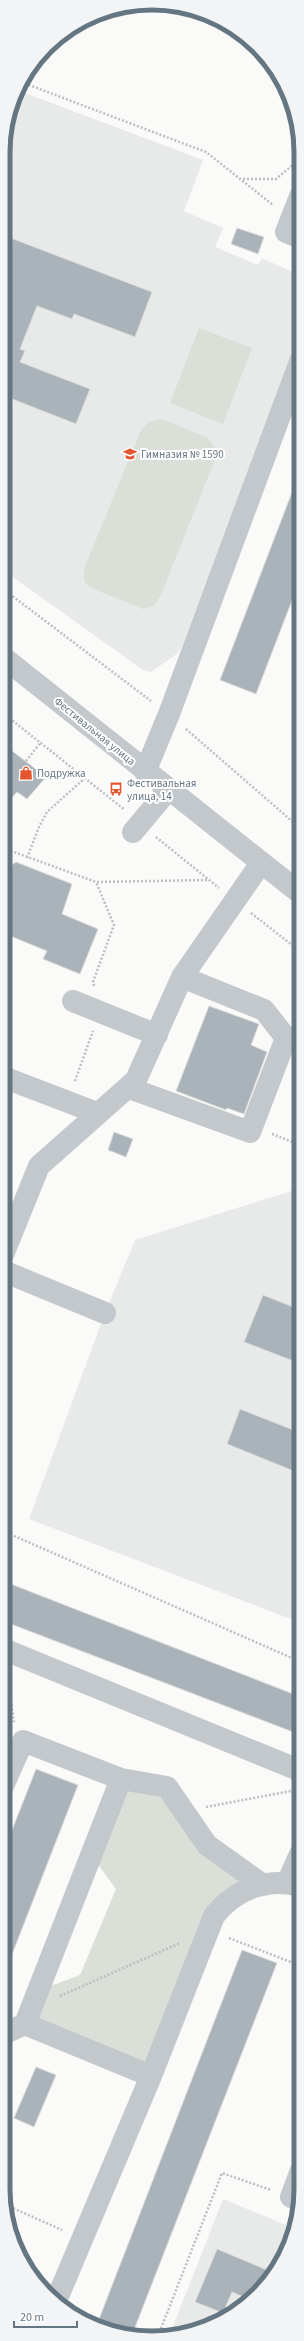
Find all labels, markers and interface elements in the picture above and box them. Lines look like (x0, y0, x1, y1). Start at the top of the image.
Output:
school or university icon: Гимназия № 1590 (122, 446, 138, 462)
place label: Гимназия № 1590 (141, 447, 224, 462)
street label: Фестивальная улица (51, 694, 138, 769)
shop icon: Подружка (18, 765, 34, 781)
place label: Подружка (37, 766, 86, 781)
place label: Фестивальная улица, 14 (127, 776, 196, 804)
bus stop icon: Фестивальная улица, 14 (108, 781, 124, 797)
scale bar (14, 2303, 77, 2329)
text: 20 m (20, 2309, 44, 2326)

